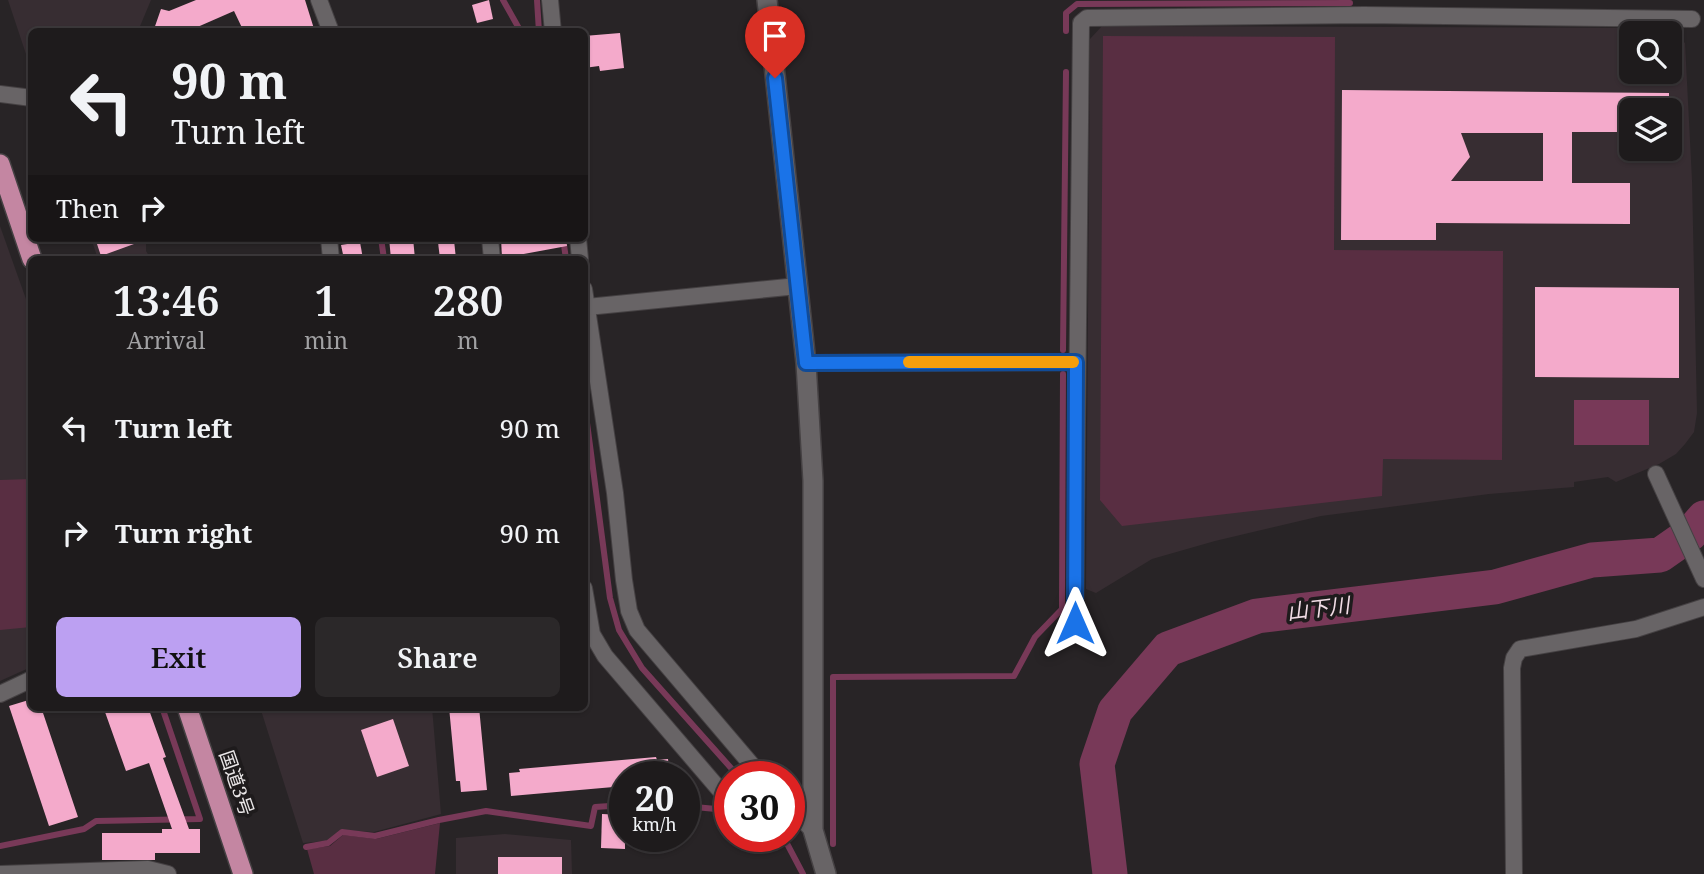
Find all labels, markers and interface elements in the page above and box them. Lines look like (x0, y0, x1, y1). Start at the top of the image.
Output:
pin (745, 6, 805, 78)
icon: arrive (756, 17, 794, 55)
map controls (1619, 21, 1682, 161)
button: search (1619, 21, 1682, 84)
text: 90 m (171, 47, 287, 113)
icon: left (56, 56, 147, 147)
button: layers (1619, 98, 1682, 161)
text: Turn left (171, 110, 305, 153)
icon: right (133, 189, 171, 227)
text: Then (56, 190, 119, 226)
text: 13:46 (113, 271, 220, 328)
text: 1 (314, 271, 338, 328)
text: 280 (433, 271, 503, 328)
text: Arrival (127, 324, 205, 356)
text: min (304, 324, 348, 356)
text: m (457, 324, 479, 356)
icon: left (56, 409, 94, 447)
text: Turn left (115, 410, 232, 446)
text: 90 m (500, 410, 560, 446)
icon: right (56, 514, 94, 552)
text: Turn right (115, 515, 252, 551)
text: 90 m (500, 515, 560, 551)
position arrow (1038, 586, 1112, 660)
water label: 山下川 (1285, 590, 1353, 626)
button: Exit (56, 617, 301, 697)
button: Share (315, 617, 560, 697)
street label: 国道3号 (214, 747, 260, 819)
speed limit sign: 30 (714, 761, 805, 852)
text: 20 (635, 774, 674, 821)
text: km/h (632, 812, 677, 836)

